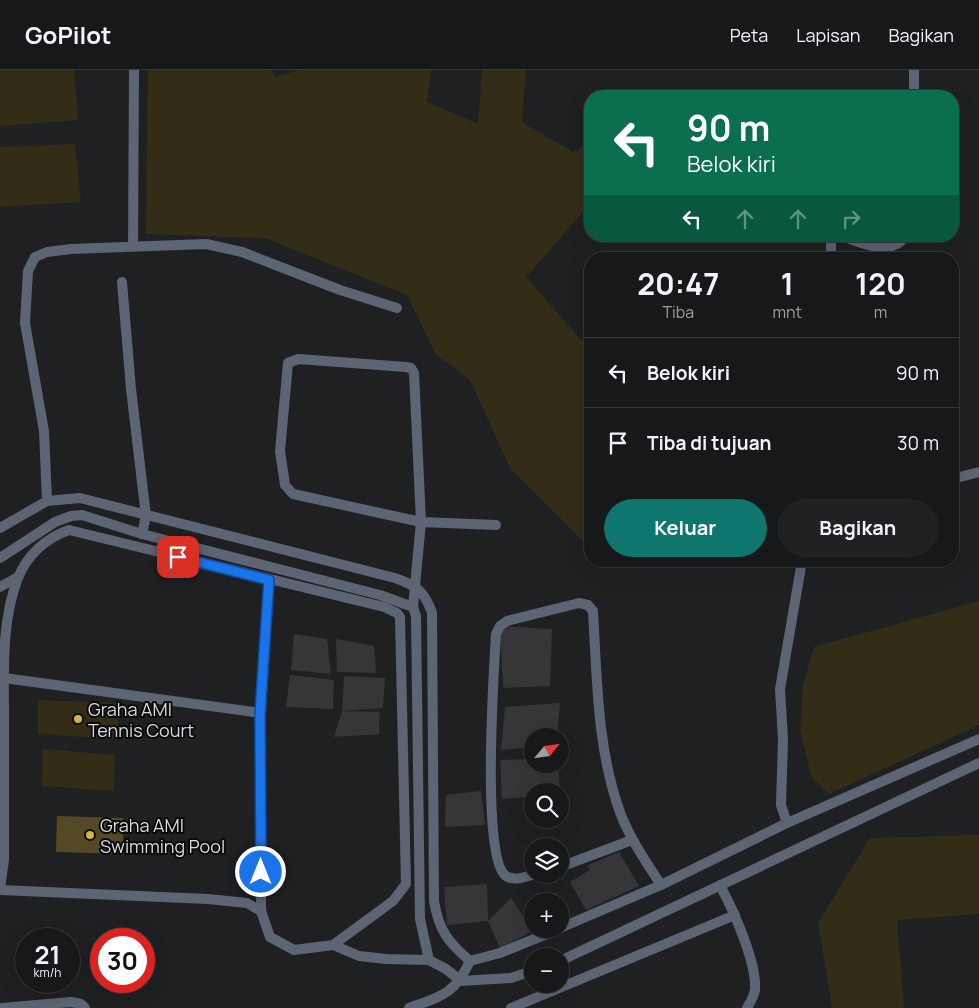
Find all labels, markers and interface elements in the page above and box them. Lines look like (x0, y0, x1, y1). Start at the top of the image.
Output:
text: GoPilot (25, 18, 111, 51)
text: Peta (730, 23, 768, 47)
text: Lapisan (796, 23, 860, 47)
text: Bagikan (888, 23, 954, 47)
text: 90 m (687, 104, 770, 152)
icon: left (604, 110, 669, 175)
text: Belok kiri (687, 149, 776, 179)
icon: left (678, 205, 706, 233)
icon: ahead (731, 205, 759, 233)
icon: ahead (784, 205, 812, 233)
icon: right (837, 205, 865, 233)
text: 20:47 (637, 263, 719, 304)
text: 1 (781, 263, 794, 304)
text: 120 (855, 263, 906, 304)
text: Tiba (662, 301, 694, 323)
text: mnt (772, 301, 802, 323)
text: m (874, 301, 887, 323)
icon: left (604, 359, 632, 387)
text: Belok kiri (647, 360, 730, 386)
text: 90 m (896, 360, 939, 386)
icon: arrive (604, 429, 632, 457)
text: Tiba di tujuan (647, 430, 771, 456)
text: 30 m (897, 430, 939, 456)
button: Keluar (604, 499, 767, 557)
button: Bagikan (777, 499, 939, 557)
pin (157, 536, 199, 578)
icon: arrive (164, 543, 192, 571)
place label: Graha AMI Tennis Court (88, 697, 194, 742)
marker: Graha AMI Tennis Court (72, 713, 84, 725)
north arrow (524, 728, 569, 772)
map controls (524, 728, 569, 993)
button: search (524, 783, 569, 828)
place label: Graha AMI Swimming Pool (100, 813, 225, 858)
marker: Graha AMI Swimming Pool (84, 829, 96, 841)
button: layers (524, 838, 569, 883)
position arrow (234, 845, 286, 897)
button: + (524, 893, 569, 938)
speed limit sign: 30 (90, 928, 155, 993)
text: 21 (35, 937, 60, 972)
button: − (524, 948, 569, 993)
text: km/h (34, 964, 61, 981)

